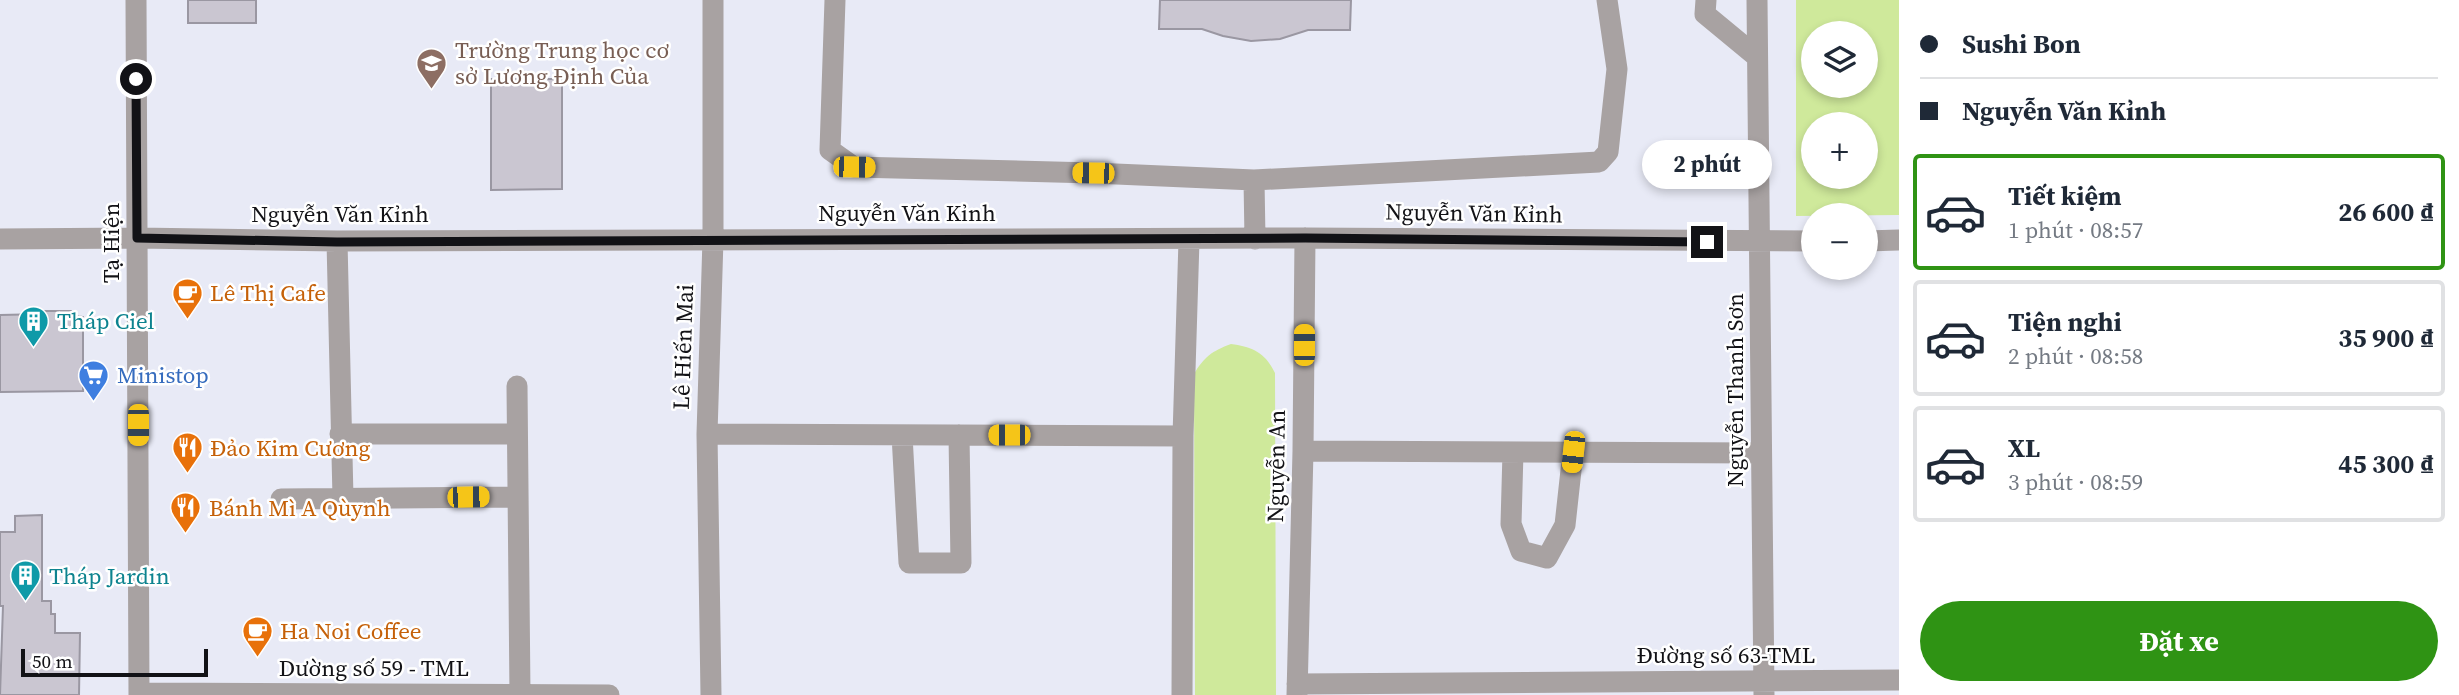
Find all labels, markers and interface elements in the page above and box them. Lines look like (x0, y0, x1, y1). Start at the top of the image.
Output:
map controls (1801, 21, 1878, 280)
button: layers (1801, 21, 1878, 98)
text: Sushi Bon (1962, 26, 2081, 62)
place label: Trường Trung học cơ sở Lương Định Của (455, 34, 670, 92)
school or university icon: Trường Trung học cơ sở Lương Định Của (415, 46, 449, 90)
route start (120, 63, 152, 95)
text: Nguyễn Văn Kỉnh (1962, 93, 2166, 129)
button: + (1801, 112, 1878, 189)
callout: 2 phút (1642, 140, 1772, 190)
text: 2 phút (1673, 148, 1741, 180)
car (833, 156, 876, 178)
car (1072, 162, 1115, 184)
text: Tiết kiệm (2008, 178, 2122, 214)
icon: car (1924, 181, 1987, 244)
text: 26 600 ₫ (2338, 194, 2434, 230)
street label: Nguyễn Văn Kỉnh (1385, 195, 1563, 231)
street label: Nguyễn Văn Kỉnh (818, 197, 996, 229)
street label: Nguyễn Văn Kỉnh (251, 198, 429, 230)
street label: Tạ Hiện (95, 203, 127, 283)
button: − (1801, 203, 1878, 280)
text: 1 phút · 08:57 (2008, 214, 2143, 246)
route end (1691, 226, 1723, 258)
cafe icon: Lê Thị Cafe (170, 276, 204, 320)
place label: Lê Thị Cafe (210, 277, 326, 309)
street label: Lê Hiến Mai (665, 284, 701, 410)
street label: Nguyễn Thanh Sơn (1719, 293, 1751, 487)
building icon: Tháp Ciel (17, 304, 51, 348)
text: Tiện nghi (2008, 304, 2122, 340)
place label: Tháp Ciel (57, 305, 155, 337)
icon: car (1924, 307, 1987, 370)
text: 35 900 ₫ (2338, 320, 2434, 356)
car (1294, 324, 1315, 366)
text: 2 phút · 08:58 (2008, 340, 2143, 372)
supermarket icon: Ministop (77, 358, 111, 402)
place label: Ministop (117, 359, 209, 391)
car (128, 404, 149, 446)
street label: Nguyễn An (1259, 409, 1293, 523)
car (989, 425, 1031, 446)
car (1561, 430, 1586, 474)
text: XL (2008, 430, 2040, 466)
restaurant icon: Đảo Kim Cương (170, 431, 204, 475)
place label: Đảo Kim Cương (210, 432, 371, 464)
icon: car (1924, 433, 1987, 496)
text: 45 300 ₫ (2338, 446, 2434, 482)
text: 3 phút · 08:59 (2008, 466, 2143, 498)
car (447, 486, 490, 508)
restaurant icon: Bánh Mì A Qùynh (169, 491, 203, 535)
place label: Bánh Mì A Qùynh (209, 492, 391, 524)
building icon: Tháp Jardin (9, 559, 43, 603)
place label: Tháp Jardin (49, 560, 170, 592)
button: Đặt xe (1920, 601, 2438, 681)
cafe icon: Ha Noi Coffee (240, 614, 274, 658)
place label: Ha Noi Coffee (280, 615, 422, 647)
street label: Đường số 63-TML (1636, 639, 1816, 671)
scale bar (21, 646, 208, 678)
text: 50 m (32, 648, 73, 674)
street label: Dường số 59 - TML (279, 652, 469, 684)

